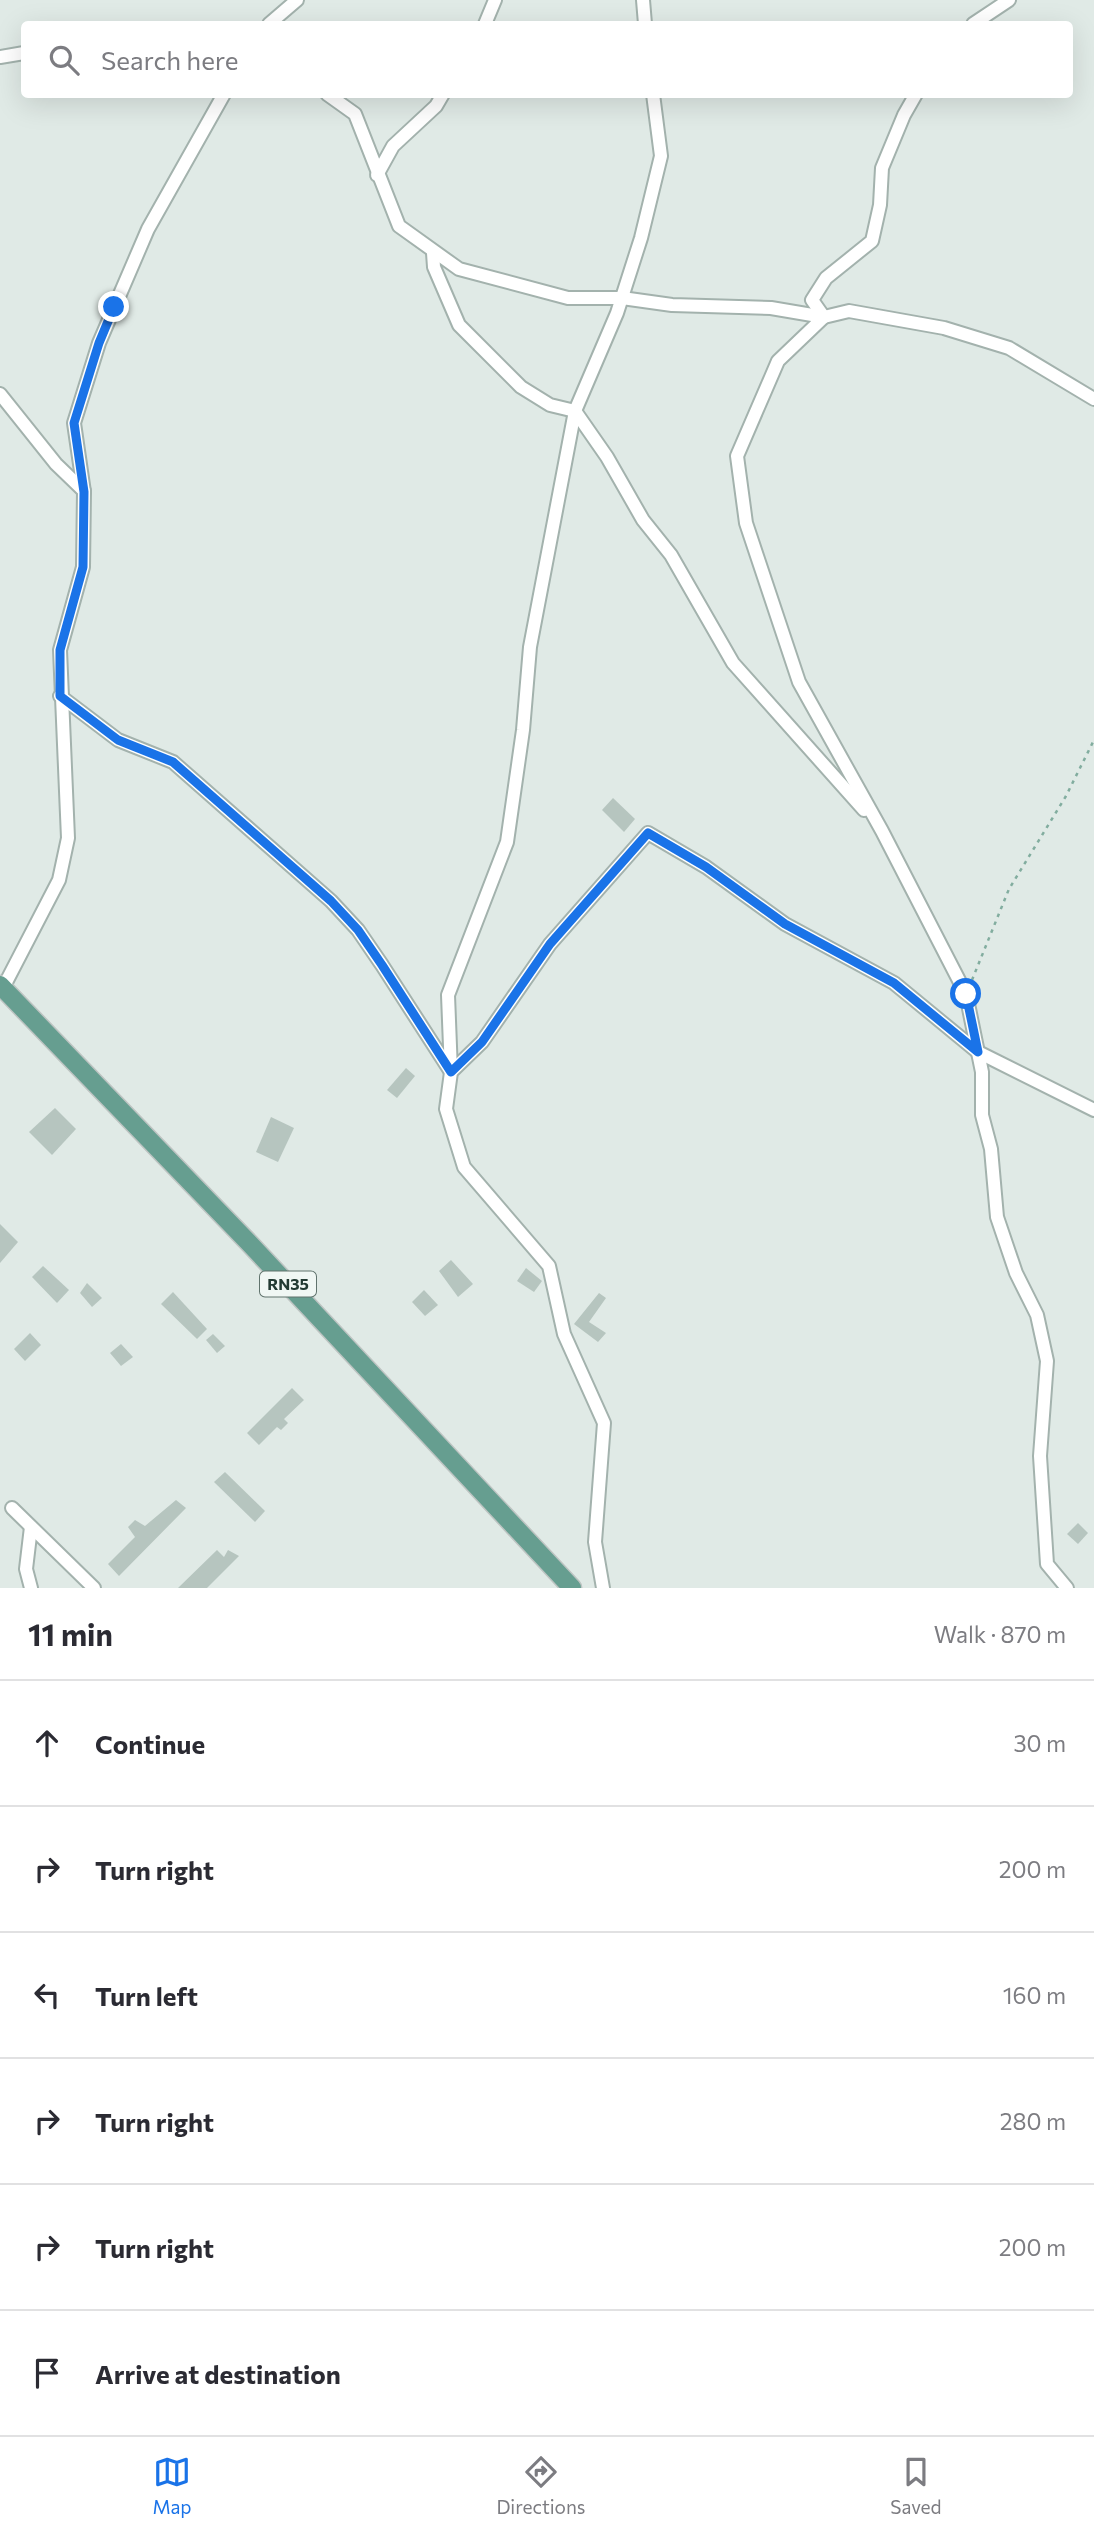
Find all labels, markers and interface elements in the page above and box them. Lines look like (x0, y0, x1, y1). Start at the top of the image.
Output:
search box (21, 21, 1073, 98)
icon: search (45, 41, 83, 79)
text: Search here (101, 44, 239, 75)
route end (98, 291, 129, 322)
route start (950, 978, 981, 1009)
road number: RN35 (260, 1272, 316, 1296)
text: 11 min (28, 1615, 113, 1652)
text: Walk · 870 m (934, 1620, 1066, 1648)
icon: ahead (28, 1724, 66, 1762)
text: Continue (95, 1728, 205, 1759)
text: 30 m (1013, 1729, 1066, 1757)
icon: right (28, 1850, 66, 1888)
text: Turn right (95, 1854, 214, 1885)
text: 200 m (999, 1855, 1066, 1883)
icon: left (28, 1976, 66, 2014)
text: Turn left (95, 1980, 198, 2011)
text: 160 m (1003, 1981, 1066, 2009)
icon: right (28, 2102, 66, 2140)
text: Turn right (95, 2106, 214, 2137)
text: 280 m (1000, 2107, 1066, 2135)
icon: right (28, 2228, 66, 2266)
text: Turn right (95, 2232, 214, 2263)
text: 200 m (999, 2233, 1066, 2261)
icon: arrive (28, 2354, 66, 2392)
text: Arrive at destination (95, 2358, 341, 2389)
tab: Map (152, 2453, 192, 2518)
tab: Directions (496, 2453, 586, 2518)
tab: Saved (890, 2453, 942, 2518)

